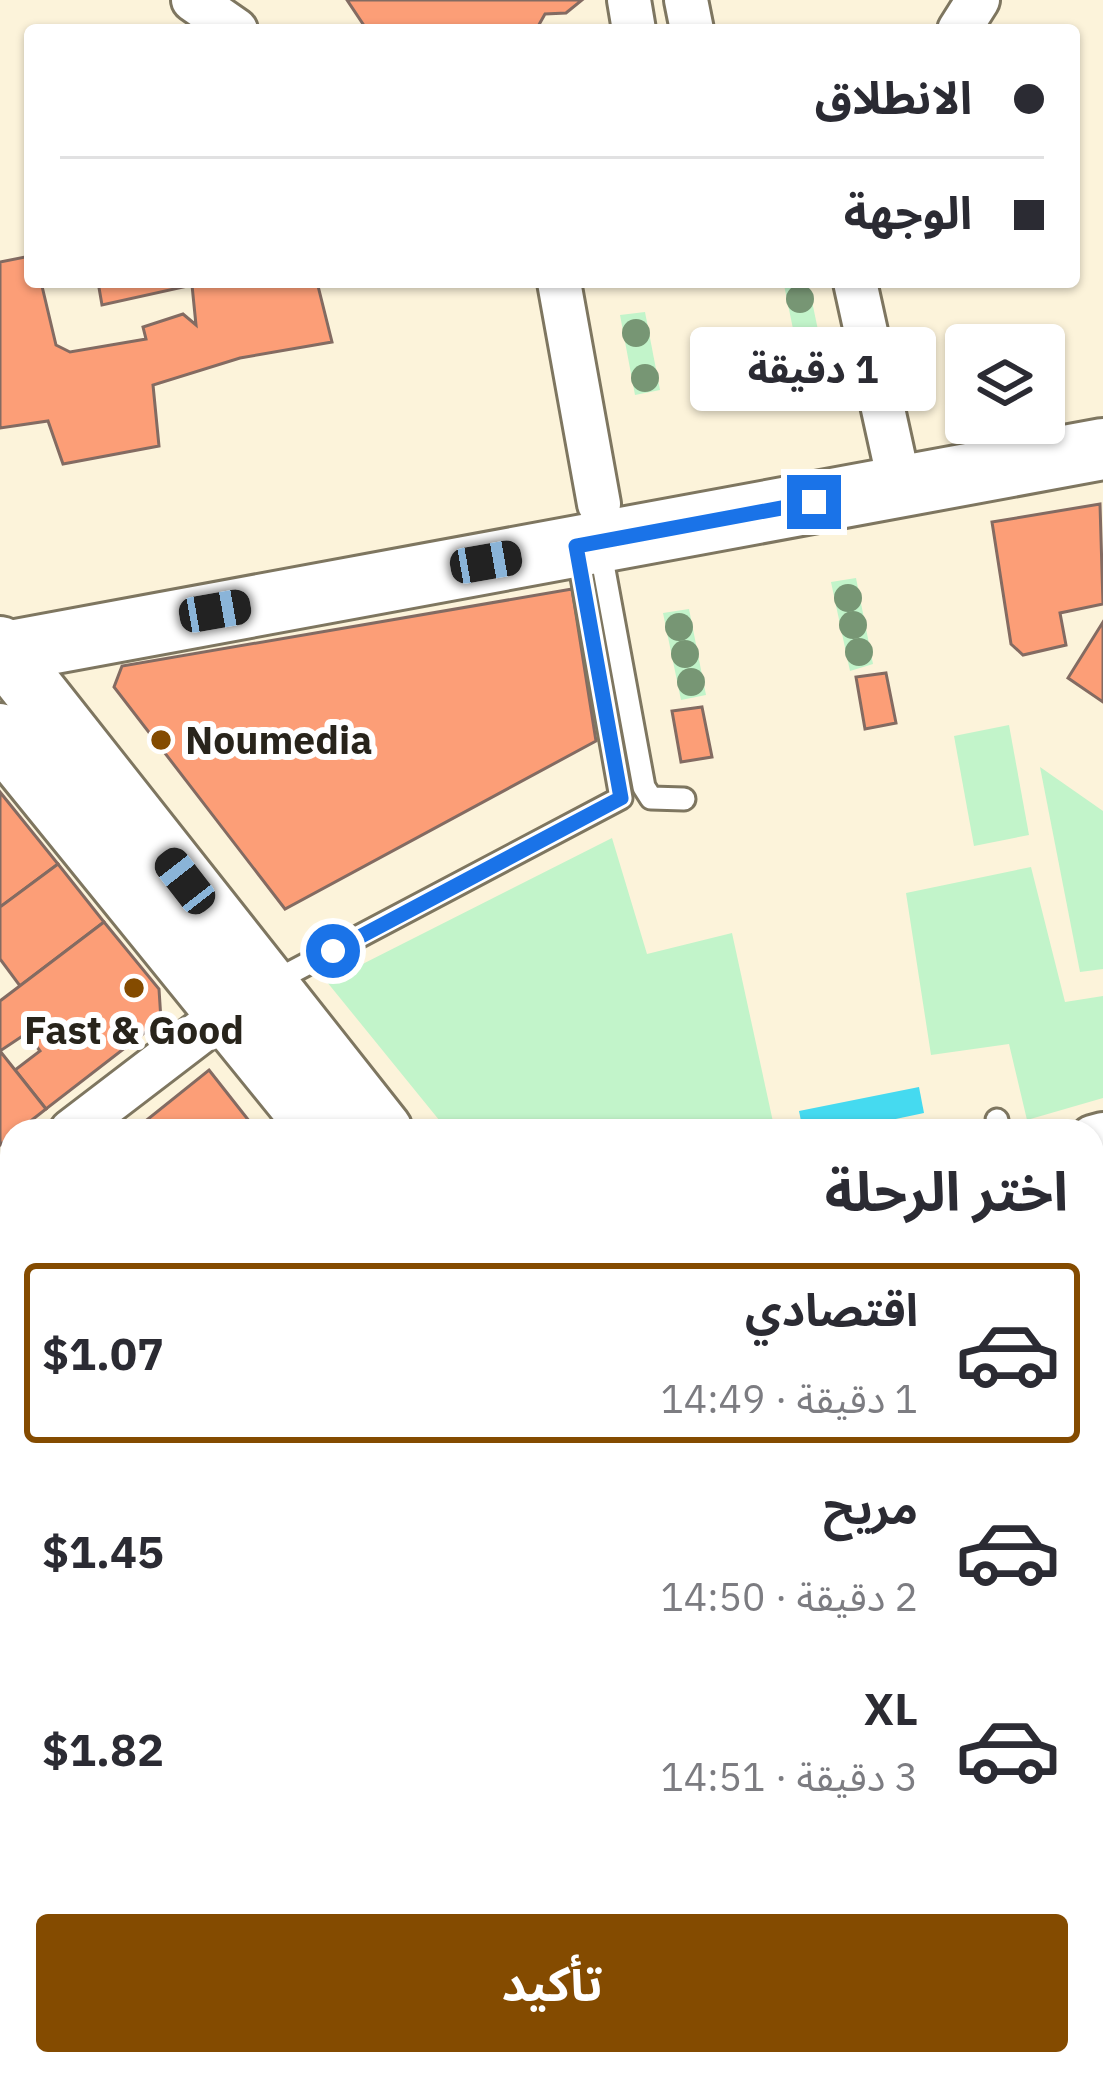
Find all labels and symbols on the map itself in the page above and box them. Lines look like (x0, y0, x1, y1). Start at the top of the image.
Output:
callout: 1 دقيقة (691, 328, 937, 412)
route end (787, 475, 841, 529)
car (447, 538, 525, 586)
car (176, 587, 254, 635)
place label: Noumedia (185, 714, 372, 765)
marker: Noumedia (148, 727, 174, 753)
car (149, 842, 221, 920)
route start (306, 924, 360, 978)
marker: Fast & Good (121, 975, 147, 1001)
place label: Fast & Good (24, 1004, 244, 1055)

